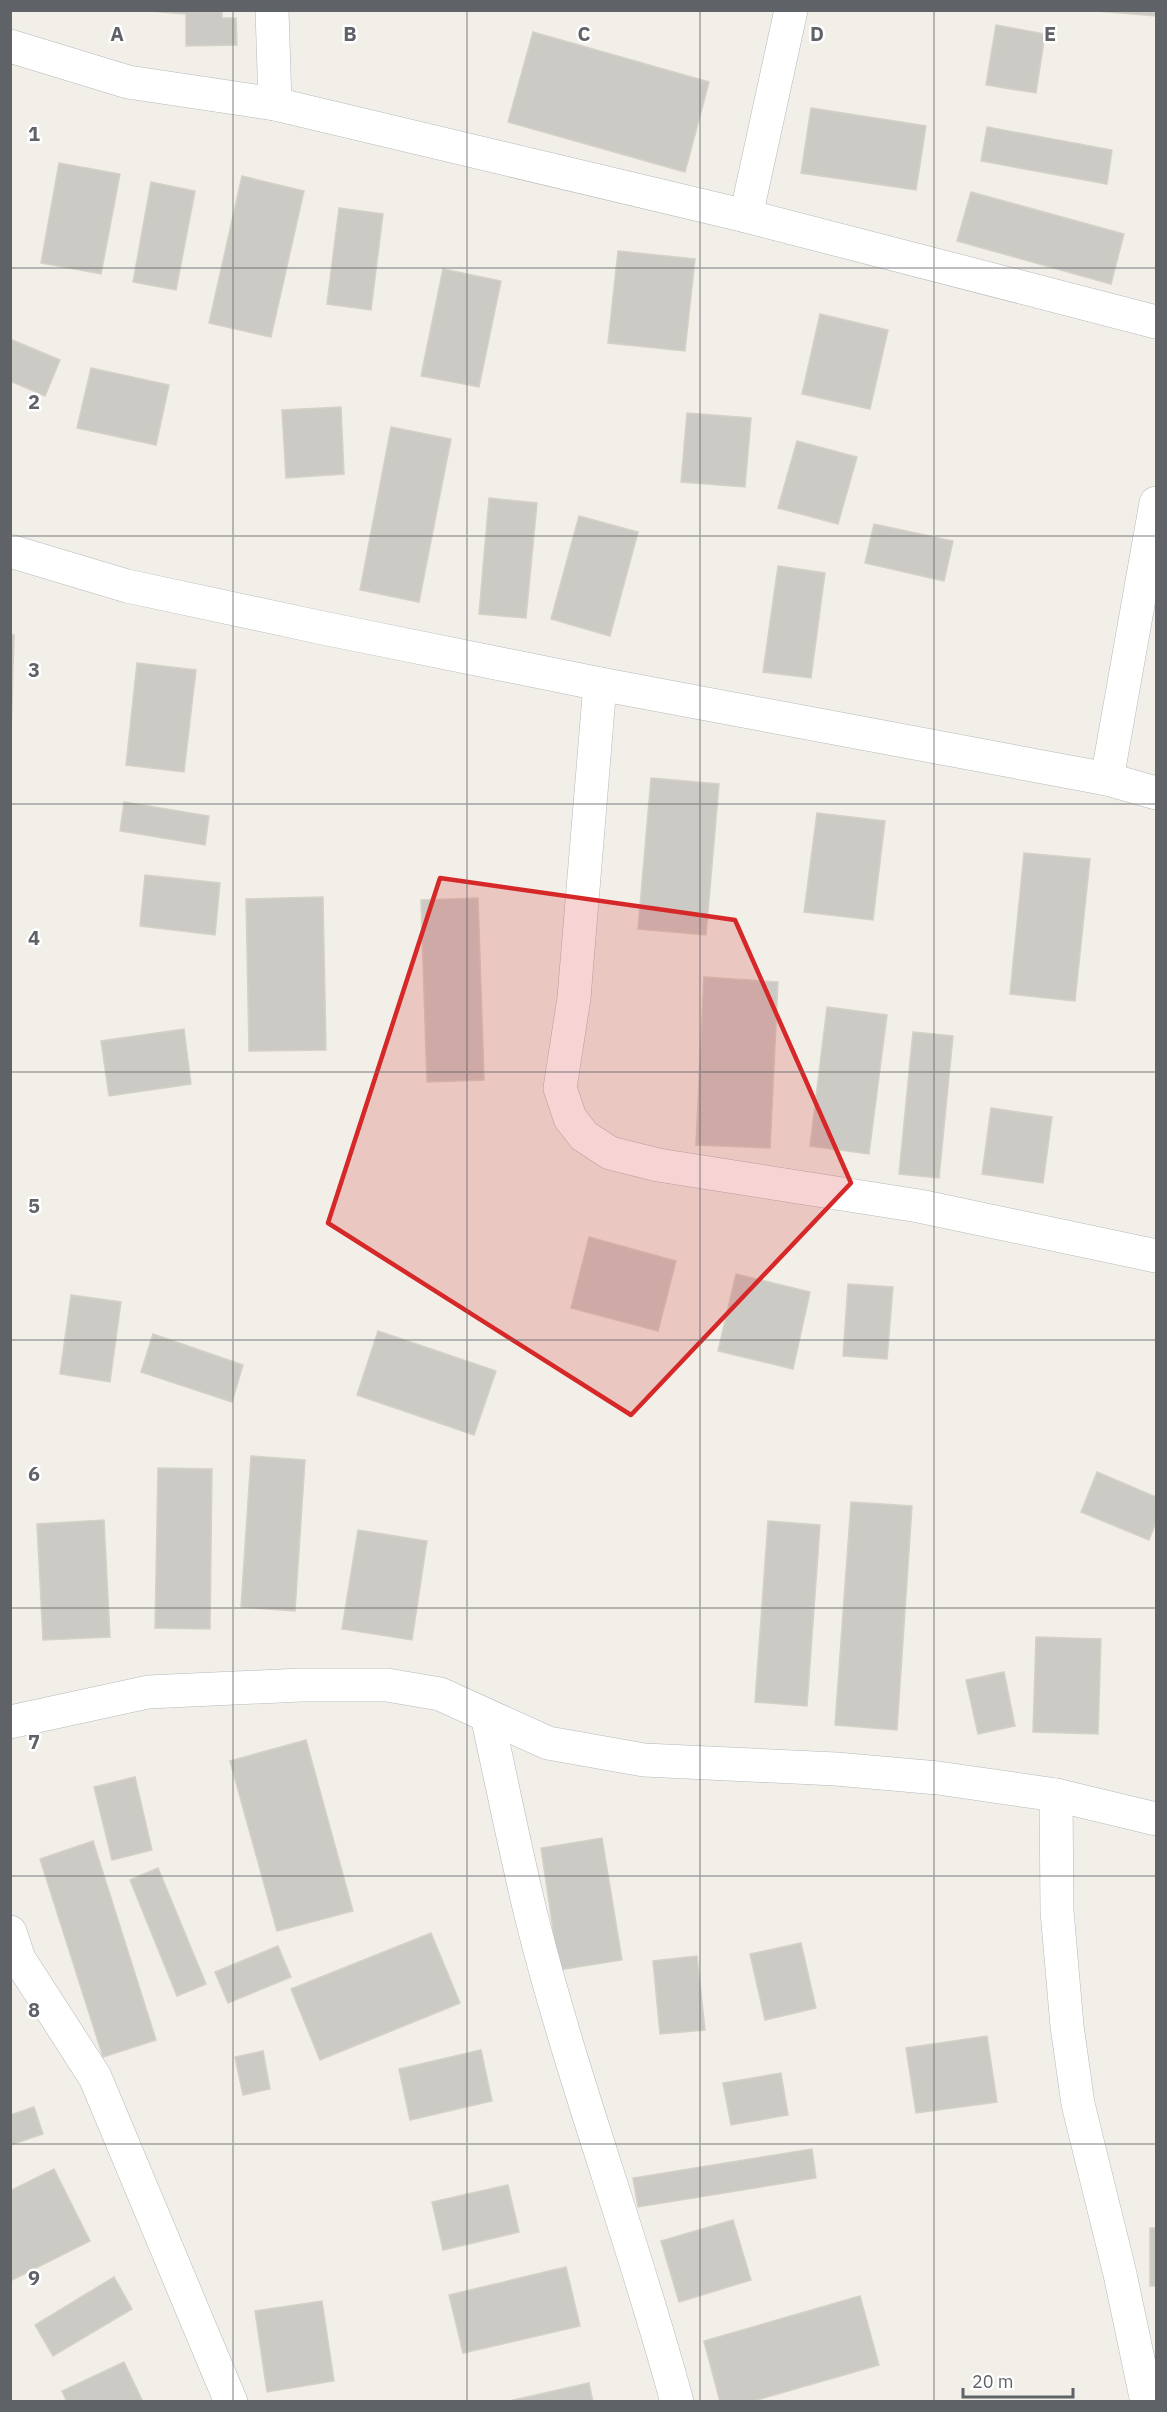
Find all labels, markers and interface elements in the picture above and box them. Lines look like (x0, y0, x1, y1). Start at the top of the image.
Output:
text: A (110, 20, 124, 47)
text: B (343, 20, 357, 47)
text: C (577, 20, 591, 47)
text: D (810, 20, 824, 47)
text: E (1044, 20, 1056, 47)
text: 1 (28, 120, 40, 147)
text: 2 (28, 388, 40, 415)
text: 3 (28, 656, 40, 683)
text: 4 (28, 924, 40, 951)
text: 5 (28, 1192, 40, 1219)
text: 6 (28, 1460, 40, 1487)
text: 7 (28, 1728, 40, 1755)
text: 8 (28, 1996, 40, 2023)
text: 9 (28, 2264, 40, 2291)
scale bar (963, 2361, 1072, 2399)
text: 20 m (972, 2370, 1014, 2393)

